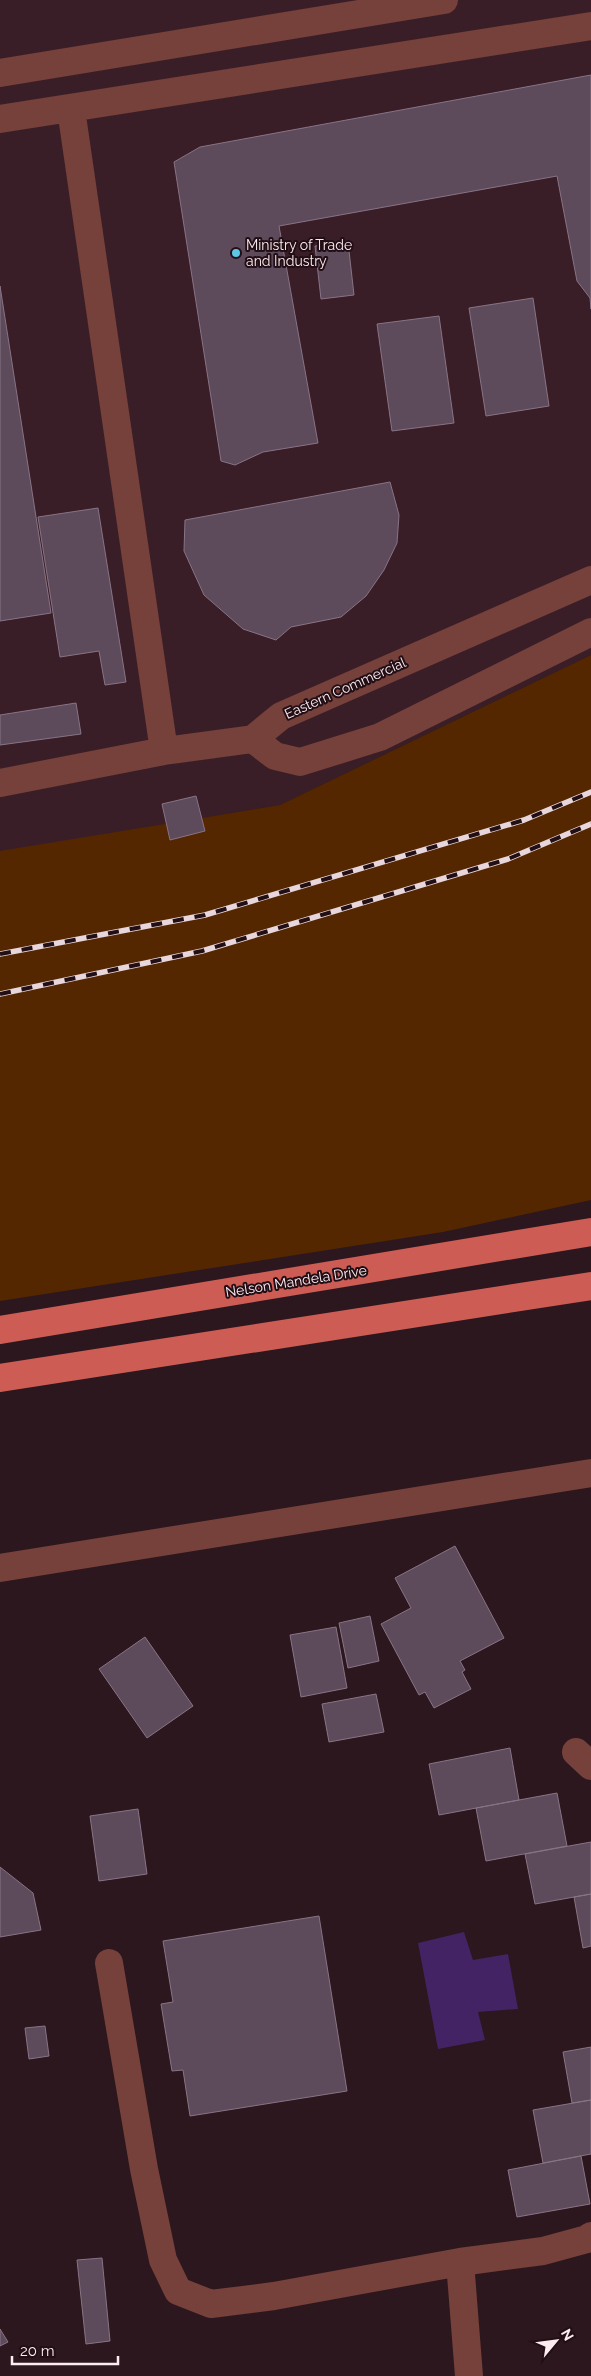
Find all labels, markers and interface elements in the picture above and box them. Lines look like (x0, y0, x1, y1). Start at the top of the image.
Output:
place label: Ministry of Trade and Industry (246, 237, 352, 269)
marker: Ministry of Trade and Industry (230, 247, 242, 259)
street label: Eastern Commercial (282, 654, 408, 722)
street label: Nelson Mandela Drive (224, 1262, 368, 1300)
north arrow (531, 2316, 581, 2366)
text: N (558, 2326, 577, 2343)
scale bar (12, 2334, 119, 2366)
text: 20 m (20, 2342, 55, 2360)

